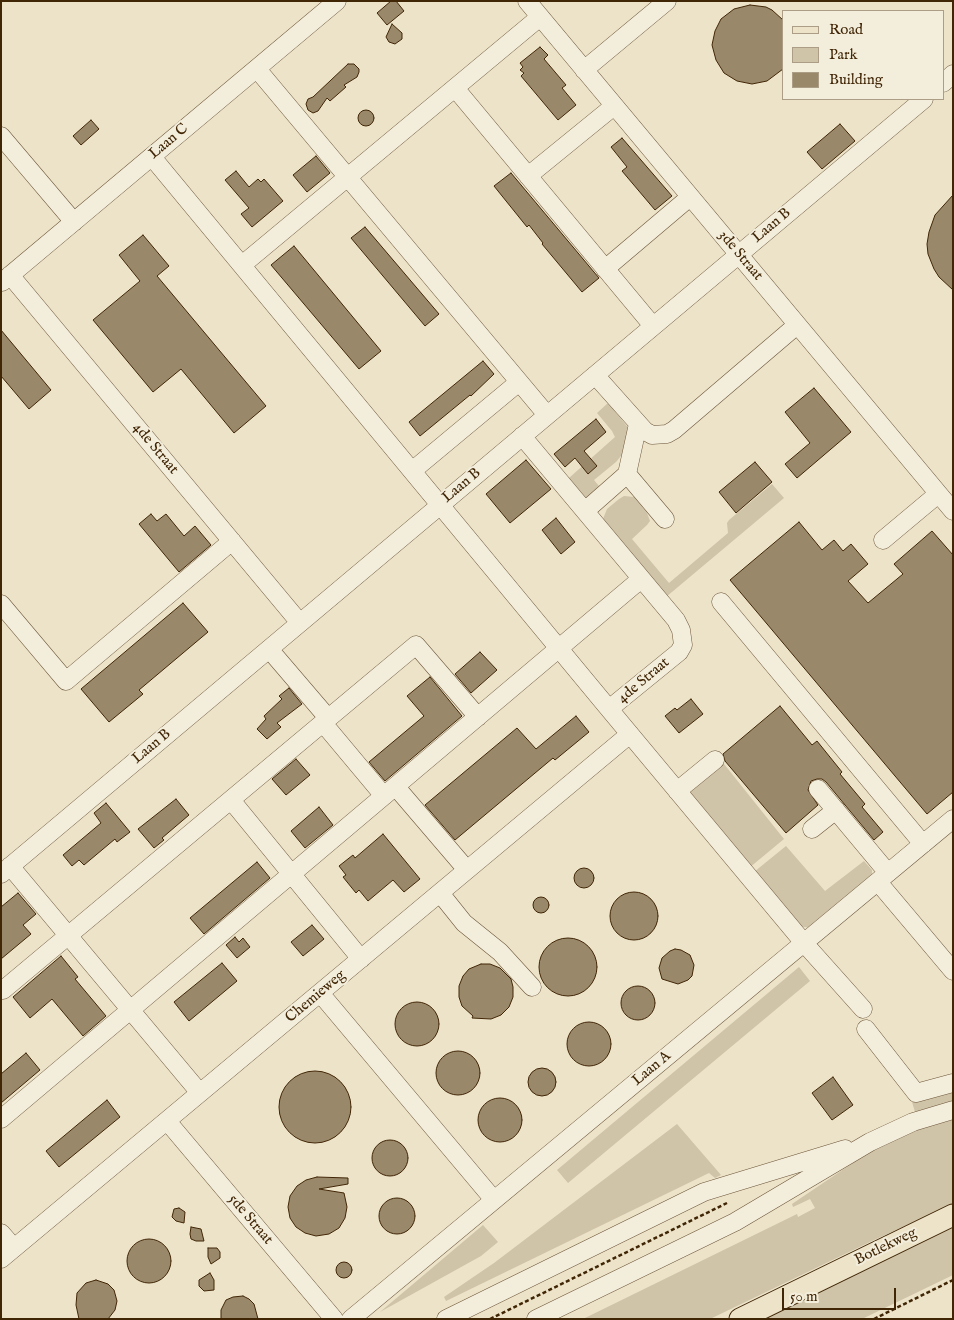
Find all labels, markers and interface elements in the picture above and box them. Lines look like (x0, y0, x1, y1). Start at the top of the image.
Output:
legend (782, 10, 944, 100)
text: Road (829, 20, 863, 39)
text: Park (829, 45, 858, 64)
text: Building (829, 70, 883, 89)
street label: Laan C (146, 120, 192, 164)
street label: Laan B (749, 205, 795, 247)
street label: 3de Straat (714, 227, 766, 285)
street label: 4de Straat (128, 419, 182, 479)
street label: Laan B (439, 465, 485, 507)
street label: 4de Straat (614, 654, 674, 708)
street label: Laan B (129, 726, 175, 768)
street label: Chemieweg (282, 967, 350, 1027)
street label: Laan A (629, 1048, 675, 1090)
street label: 5de Straat (224, 1191, 276, 1249)
street label: Botlekweg (852, 1224, 920, 1270)
scale bar (784, 1278, 898, 1310)
text: 50 m (790, 1287, 818, 1306)

